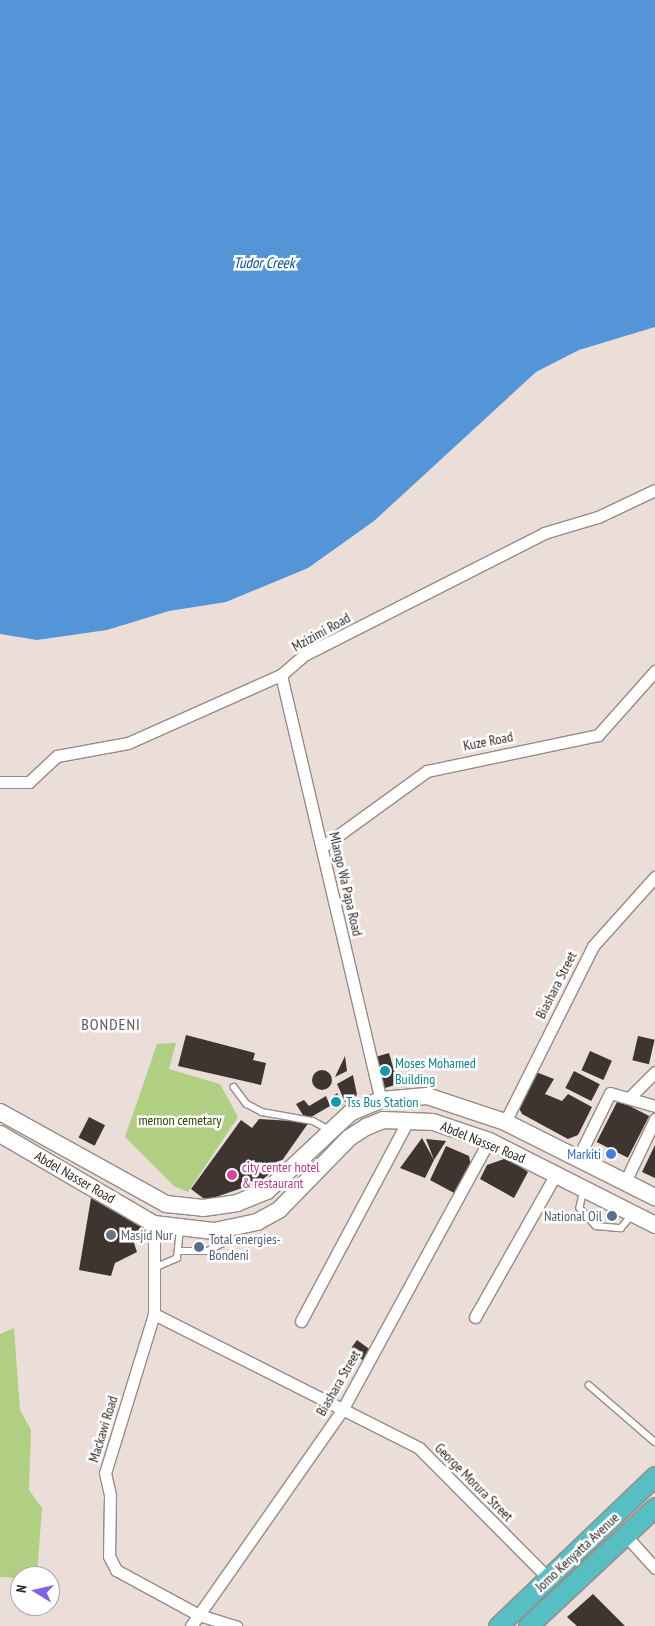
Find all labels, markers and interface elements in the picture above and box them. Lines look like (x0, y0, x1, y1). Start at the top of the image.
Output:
water label: Tudor Creek (233, 254, 295, 272)
street label: Mzizimi Road (289, 609, 353, 655)
street label: Kuze Road (462, 728, 514, 754)
street label: Mlango Wa Papa Road (326, 830, 366, 938)
street label: Biashara Street (532, 949, 580, 1021)
district label: BONDENI (80, 1014, 142, 1034)
place label: Moses Mohamed Building (395, 1055, 476, 1088)
marker: Moses Mohamed Building (379, 1065, 391, 1077)
place label: Tss Bus Station (346, 1094, 418, 1110)
marker: Tss Bus Station (330, 1096, 342, 1108)
park label: memon cemetary (138, 1112, 222, 1128)
street label: Abdel Nasser Road (438, 1117, 528, 1167)
place label: Markiti (567, 1146, 601, 1162)
street label: Abdel Nasser Road (32, 1147, 118, 1207)
marker: Markiti (605, 1148, 617, 1160)
place label: city center hotel & restaurant (242, 1159, 320, 1192)
marker: city center hotel & restaurant (226, 1169, 238, 1181)
place label: National Oil (544, 1208, 602, 1224)
marker: National Oil (606, 1210, 618, 1222)
place label: Masjid Nur (121, 1227, 173, 1243)
marker: Masjid Nur (105, 1229, 117, 1241)
place label: Total energies- Bondeni (209, 1231, 281, 1264)
marker: Total energies- Bondeni (193, 1241, 205, 1253)
street label: Biashara Street (312, 1347, 364, 1419)
street label: Mackawi Road (85, 1394, 121, 1464)
street label: George Morura Street (431, 1439, 517, 1525)
street label: Jomo Kenyatta Avenue (532, 1509, 622, 1595)
north arrow (10, 1566, 60, 1616)
text: N (12, 1584, 31, 1594)

